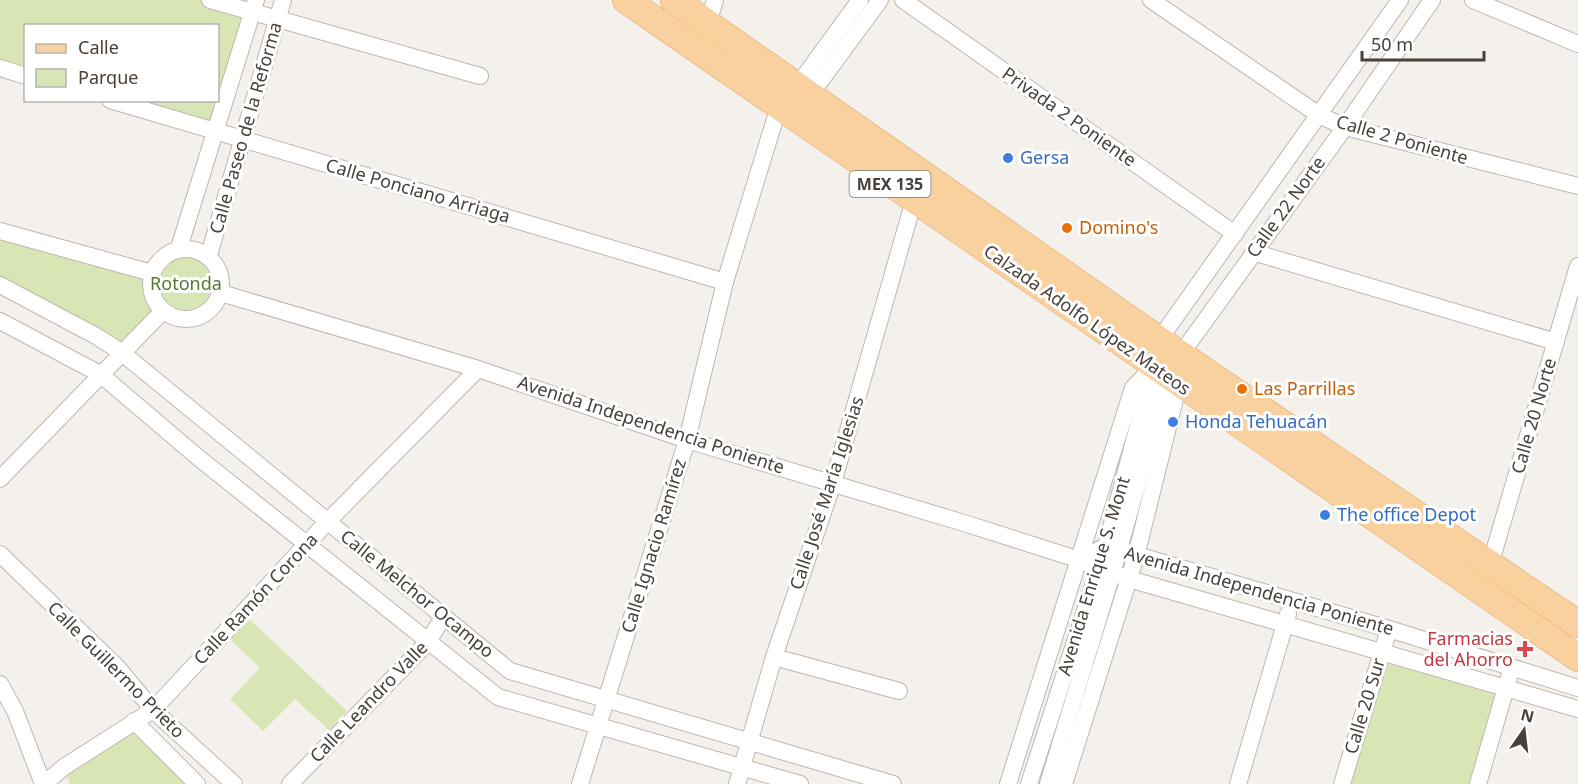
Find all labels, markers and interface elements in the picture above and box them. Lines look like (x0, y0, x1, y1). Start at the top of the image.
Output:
street label: Calle Paseo de la Reforma (203, 19, 287, 236)
legend (24, 24, 219, 102)
scale bar (1362, 24, 1484, 62)
text: 50 m (1371, 32, 1413, 56)
text: Calle (78, 35, 119, 59)
street label: Privada 2 Poniente (998, 61, 1141, 171)
text: Parque (78, 65, 138, 89)
street label: Calle 2 Poniente (1334, 109, 1471, 169)
place label: Gersa (1020, 145, 1069, 169)
marker: Gersa (1001, 151, 1015, 165)
street label: Calle 22 Norte (1240, 151, 1330, 262)
street label: Calle Ponciano Arriaga (323, 152, 513, 228)
road number: MEX 135 (850, 171, 930, 197)
place label: Domino's (1079, 215, 1158, 239)
marker: Domino's (1060, 221, 1074, 235)
street label: Calzada Adolfo López Mateos (979, 238, 1196, 400)
park label: Rotonda (150, 271, 222, 295)
street label: Calle 20 Norte (1505, 355, 1561, 476)
street label: Avenida Independencia Poniente (515, 370, 788, 479)
place label: Las Parrillas (1254, 376, 1355, 400)
marker: Las Parrillas (1235, 382, 1249, 396)
street label: Calle José María Iglesias (783, 393, 869, 593)
place label: Honda Tehuacán (1185, 409, 1327, 433)
marker: Honda Tehuacán (1166, 415, 1180, 429)
street label: Calle Ignacio Ramírez (615, 456, 691, 636)
street label: Avenida Enrique S. Mont (1051, 473, 1135, 678)
place label: The office Depot (1337, 502, 1477, 526)
marker: The office Depot (1318, 508, 1332, 522)
street label: Calle Melchor Ocampo (336, 524, 499, 663)
street label: Calle Ramón Corona (188, 527, 323, 669)
street label: Avenida Independencia Poniente (1122, 540, 1397, 640)
street label: Calle Guillermo Prieto (43, 596, 190, 743)
place label: Farmacias del Ahorro (1424, 626, 1513, 671)
street label: Calle Leandro Valle (304, 635, 433, 767)
marker: Farmacias del Ahorro (1518, 642, 1532, 656)
street label: Calle 20 Sur (1338, 654, 1390, 757)
north arrow (1494, 700, 1554, 760)
text: N (1519, 703, 1537, 728)

